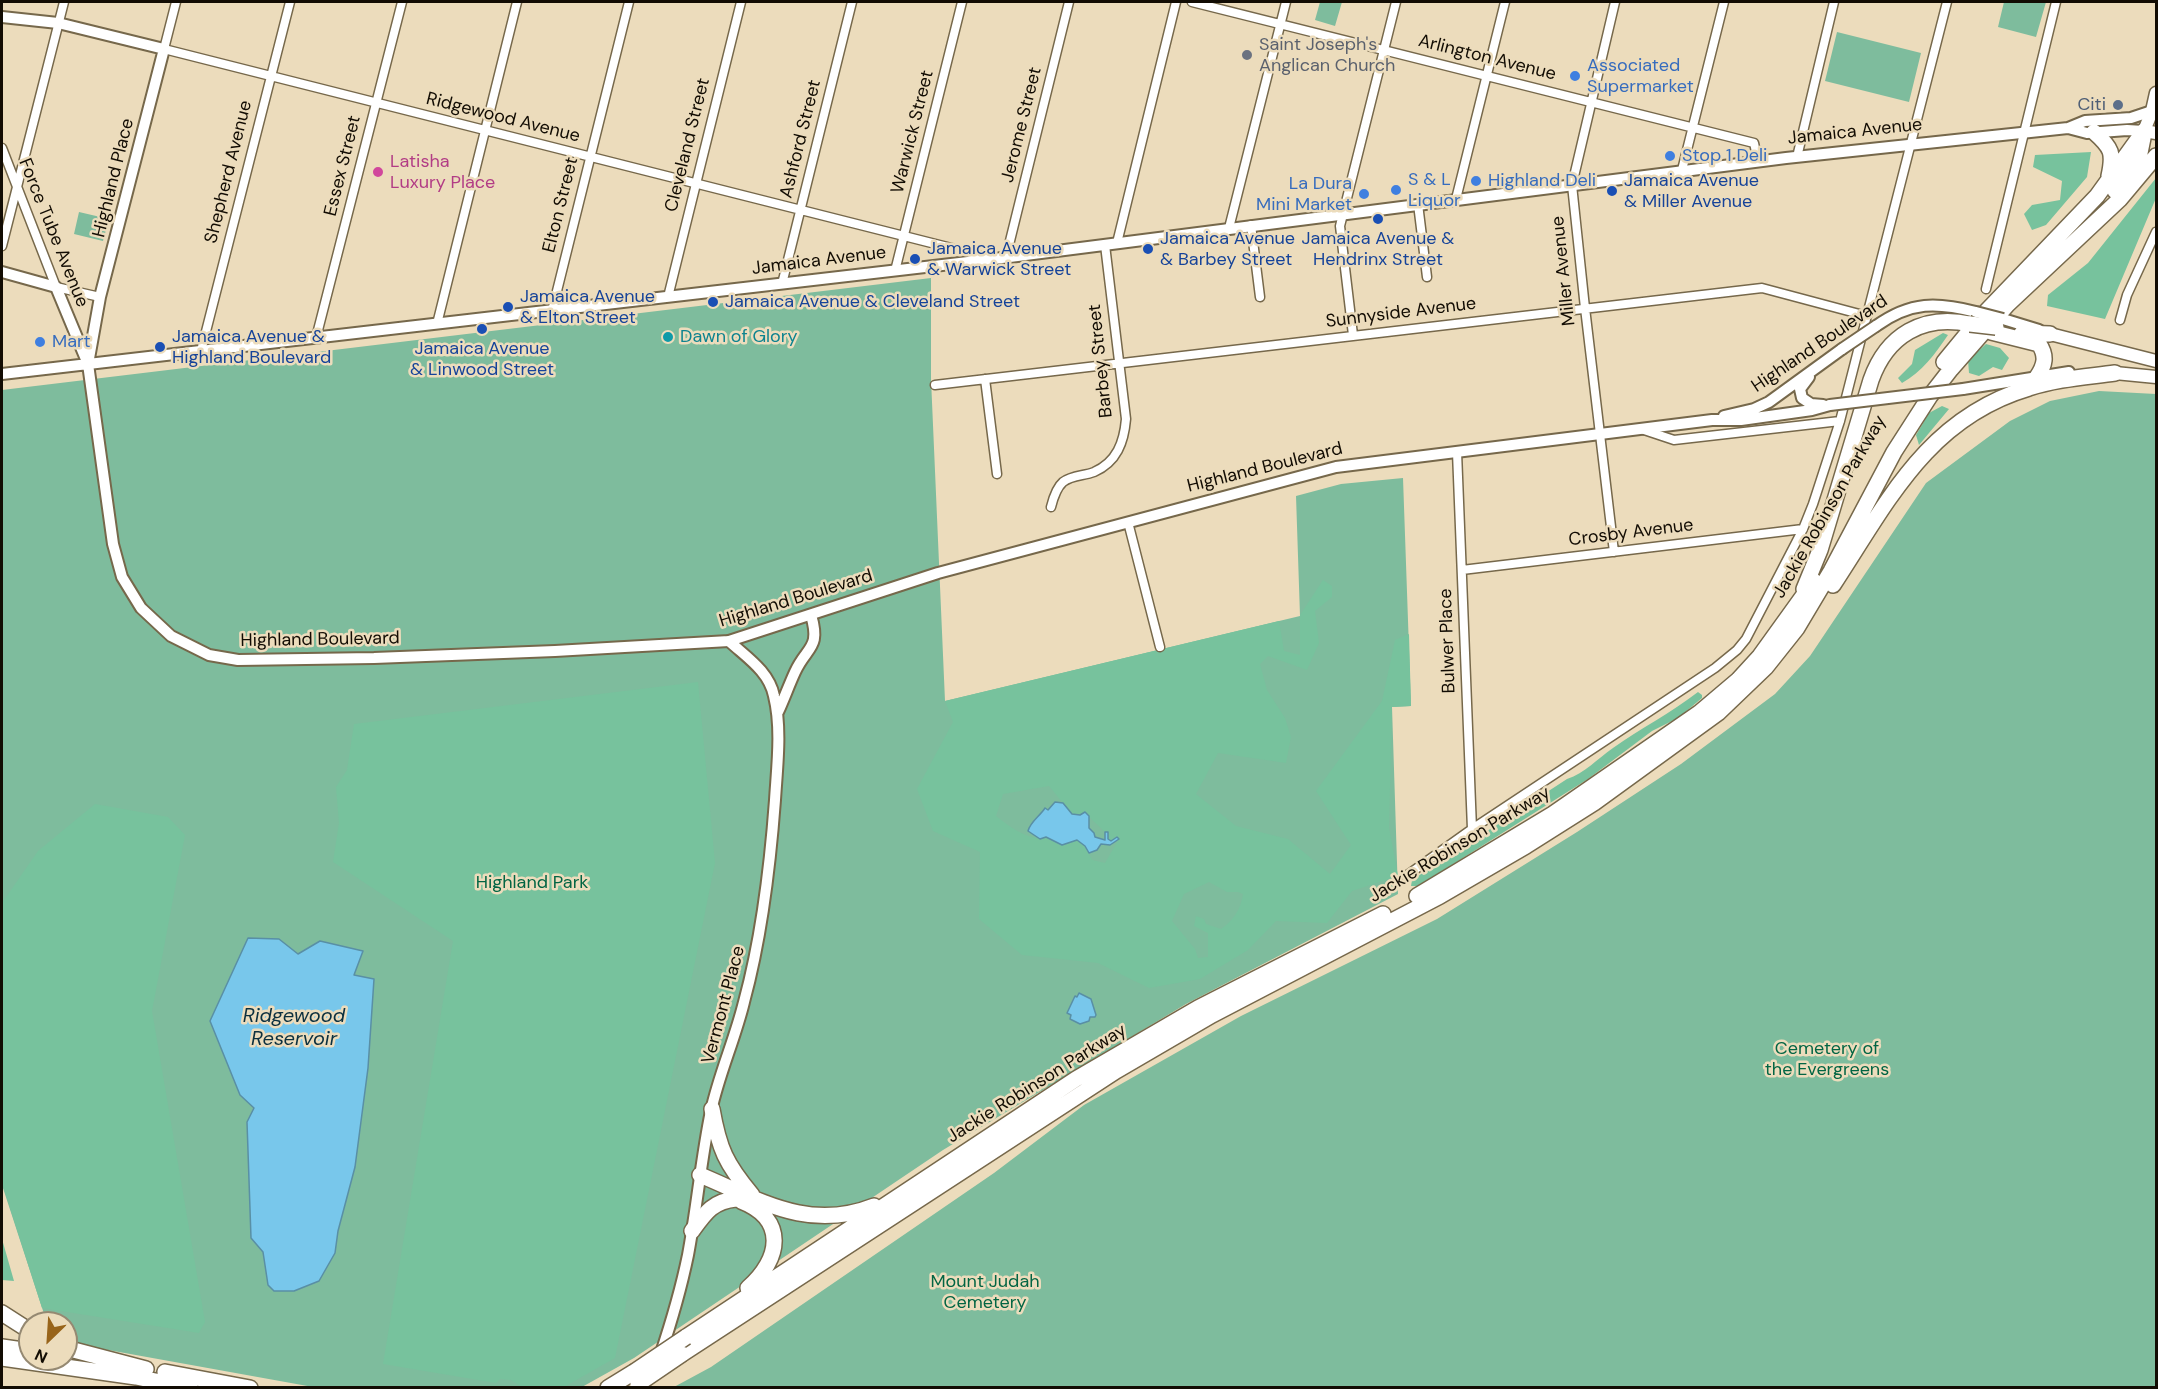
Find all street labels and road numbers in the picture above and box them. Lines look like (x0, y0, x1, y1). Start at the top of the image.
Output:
street label: Arlington Avenue (1416, 30, 1558, 86)
street label: Jerome Street (997, 65, 1047, 185)
street label: Warwick Street (887, 68, 939, 196)
street label: Cleveland Street (661, 76, 715, 214)
street label: Ashford Street (776, 78, 826, 200)
street label: Ridgewood Avenue (424, 88, 582, 148)
street label: Shepherd Avenue (201, 98, 257, 246)
street label: Essex Street (320, 114, 366, 218)
street label: Jamaica Avenue (1787, 114, 1923, 150)
street label: Highland Place (89, 116, 139, 240)
street label: Force Tube Avenue (13, 155, 93, 311)
street label: Elton Street (539, 155, 583, 255)
street label: Miller Avenue (1547, 215, 1581, 327)
street label: Jamaica Avenue (751, 242, 887, 280)
street label: Highland Boulevard (1748, 290, 1892, 398)
street label: Sunnyside Avenue (1325, 293, 1477, 333)
street label: Barbey Street (1084, 303, 1118, 419)
street label: Jackie Robinson Parkway (1769, 412, 1891, 602)
street label: Highland Boulevard (1185, 438, 1345, 498)
street label: Crosby Avenue (1567, 515, 1695, 551)
street label: Highland Boulevard (717, 565, 875, 633)
street label: Bulwer Place (1435, 588, 1461, 694)
street label: Highland Boulevard (240, 628, 400, 652)
street label: Jackie Robinson Parkway (1365, 782, 1555, 908)
street label: Vermont Place (698, 944, 750, 1066)
street label: Jackie Robinson Parkway (943, 1020, 1131, 1148)

